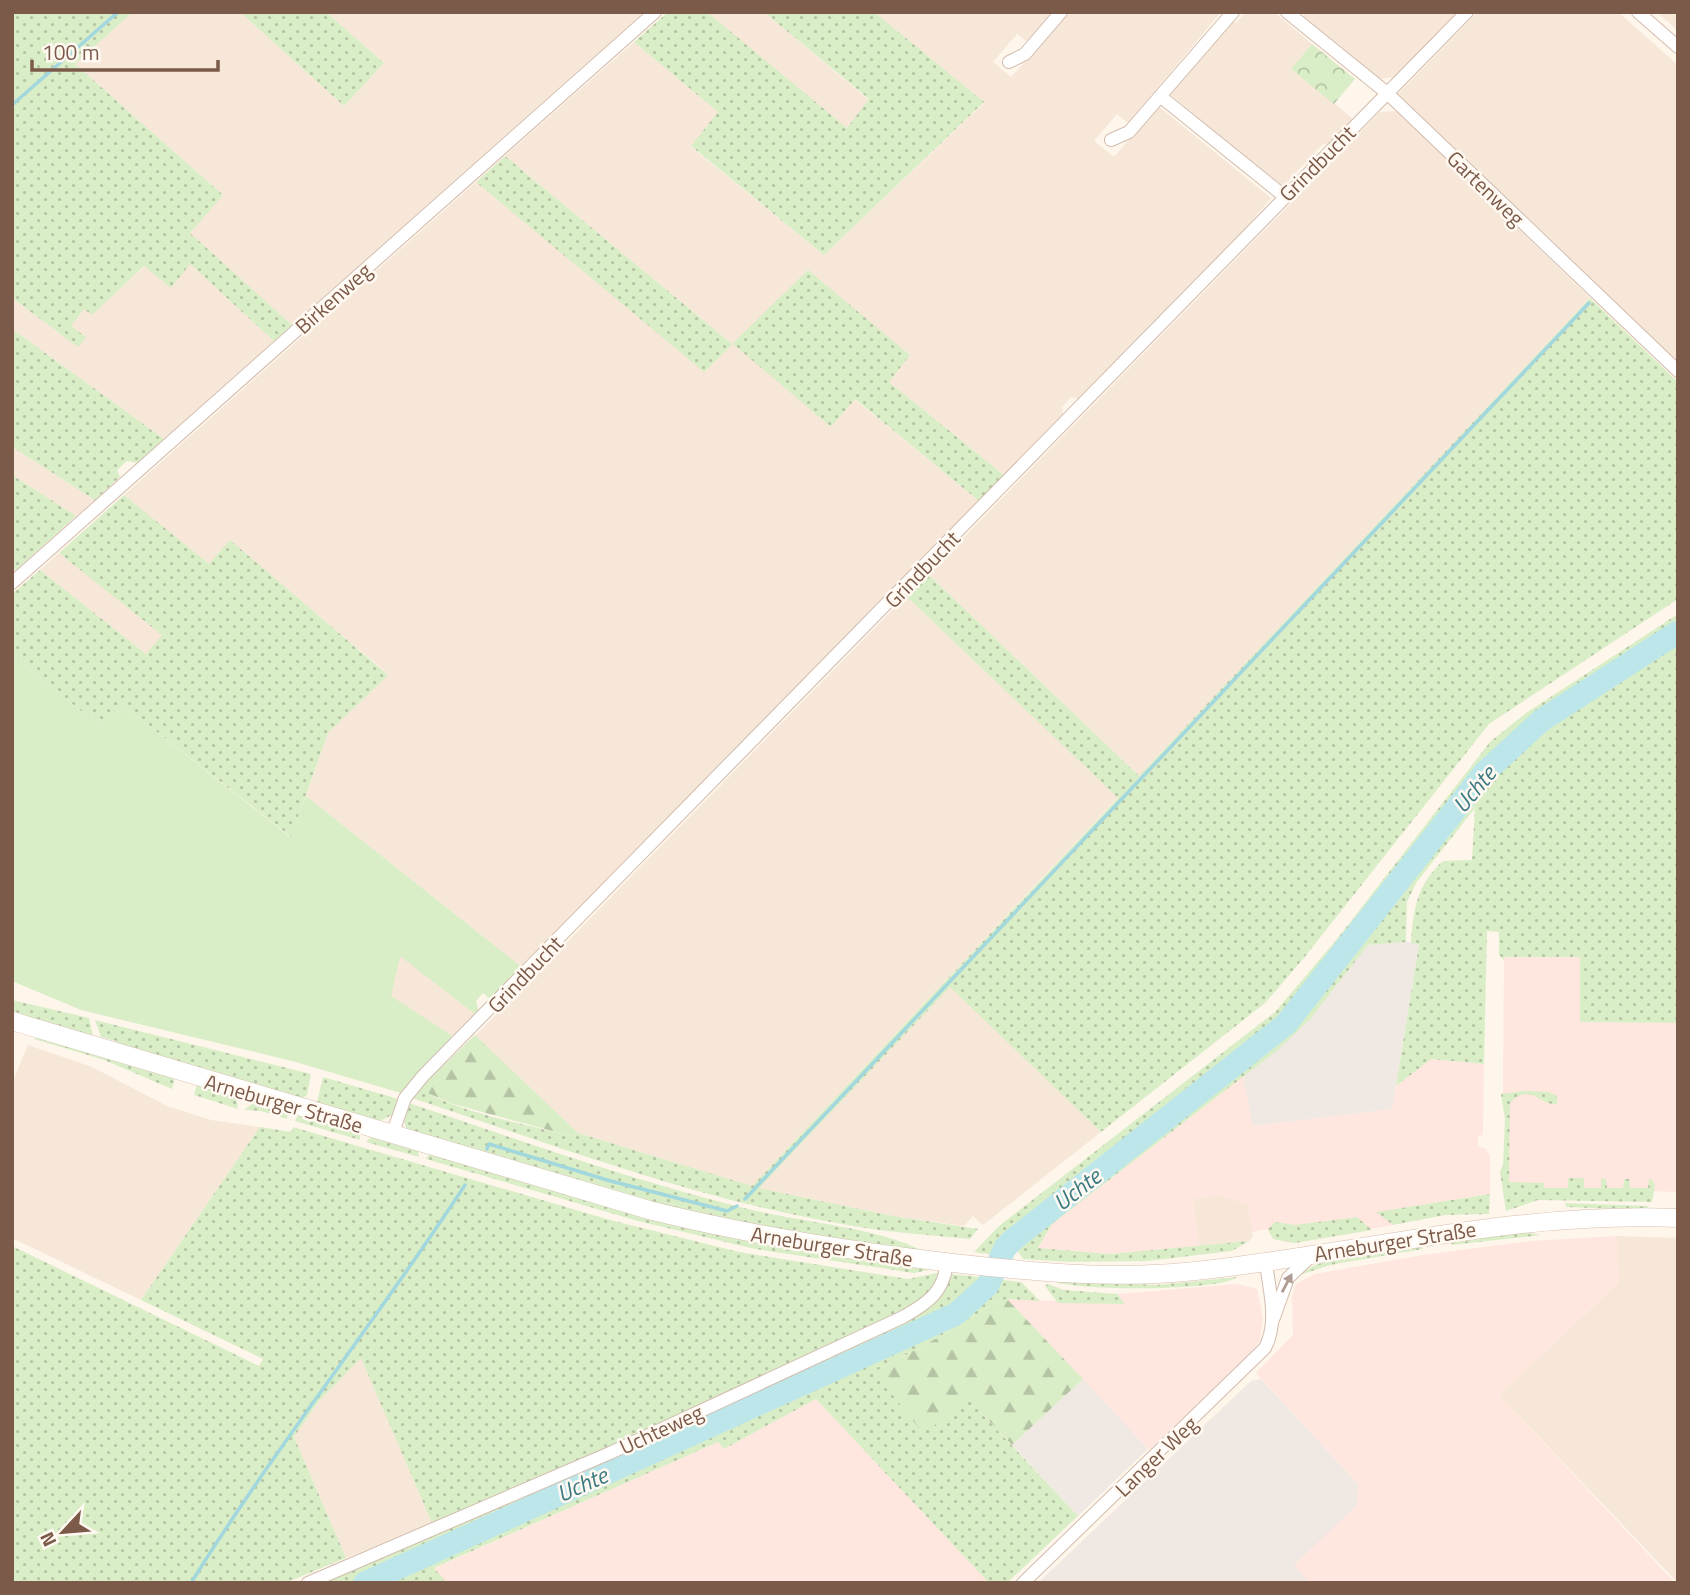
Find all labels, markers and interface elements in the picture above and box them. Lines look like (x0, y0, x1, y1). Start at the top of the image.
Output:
scale bar (32, 28, 217, 72)
text: 100 m (42, 36, 99, 68)
street label: Grindbucht (1271, 117, 1363, 209)
street label: Gartenweg (1440, 143, 1532, 233)
street label: Birkenweg (287, 255, 379, 341)
street label: Grindbucht (877, 523, 968, 615)
water label: Uchte (1444, 757, 1505, 820)
street label: Grindbucht (480, 928, 571, 1020)
street label: Arneburger Straße (201, 1065, 367, 1141)
water label: Uchte (1046, 1158, 1109, 1219)
street label: Arneburger Straße (1312, 1212, 1478, 1270)
street label: Arneburger Straße (749, 1217, 915, 1275)
one-way arrow (1282, 1273, 1293, 1293)
street label: Uchteweg (614, 1396, 708, 1462)
street label: Langer Weg (1107, 1408, 1205, 1504)
water label: Uchte (551, 1457, 614, 1511)
north arrow (28, 1497, 98, 1567)
text: N (31, 1527, 63, 1552)

